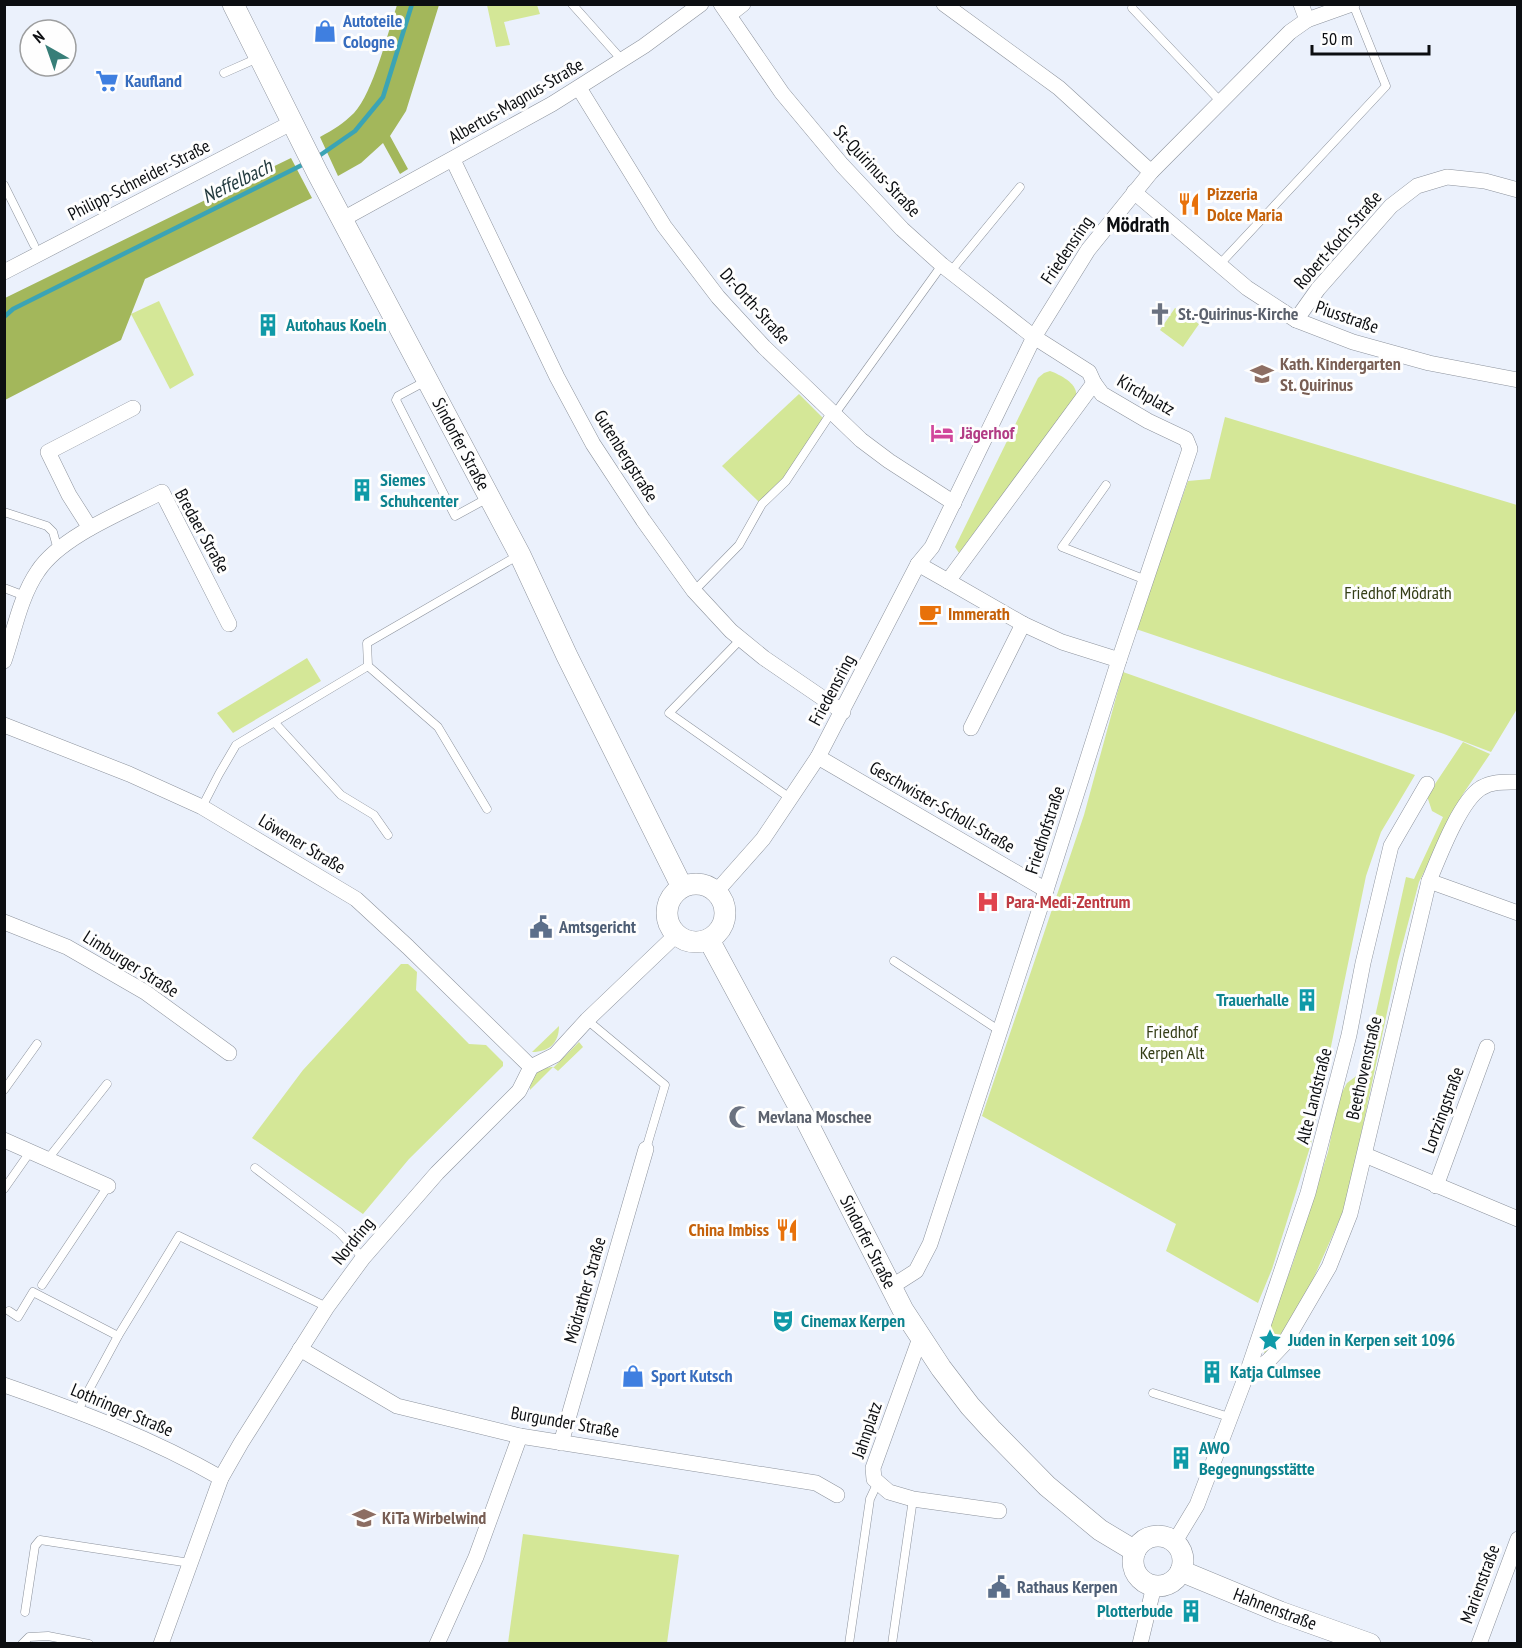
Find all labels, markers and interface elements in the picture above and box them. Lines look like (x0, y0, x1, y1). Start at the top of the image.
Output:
place label: Autoteile Cologne (342, 9, 403, 53)
north arrow (18, 18, 78, 78)
shop icon: Autoteile Cologne (312, 18, 338, 44)
scale bar (1312, 18, 1429, 56)
text: N (29, 26, 48, 47)
text: 50 m (1321, 27, 1353, 50)
street label: Albertus-Magnus-Straße (444, 53, 587, 148)
supermarket icon: Kaufland (94, 68, 120, 94)
place label: Kaufland (125, 69, 182, 92)
street label: St.-Quirinus-Straße (829, 120, 926, 222)
street label: Philipp-Schneider-Straße (64, 134, 214, 225)
water label: Neffelbach (198, 152, 277, 209)
place label: Pizzeria Dolce Maria (1207, 182, 1283, 226)
street label: Robert-Koch-Straße (1289, 186, 1387, 293)
restaurant icon: Pizzeria Dolce Maria (1176, 191, 1202, 217)
street label: Friedensring (1035, 211, 1098, 288)
district label: Mödrath (1107, 211, 1170, 238)
street label: Dr.-Orth-Straße (715, 263, 796, 348)
street label: Piusstraße (1313, 295, 1382, 338)
church icon: St.-Quirinus-Kirche (1147, 301, 1173, 327)
place label: St.-Quirinus-Kirche (1178, 302, 1299, 325)
building icon: Autohaus Koeln (255, 312, 281, 338)
place label: Autohaus Koeln (285, 313, 387, 336)
place label: Kath. Kindergarten St. Quirinus (1280, 352, 1401, 396)
school or university icon: Kath. Kindergarten St. Quirinus (1249, 361, 1275, 387)
street label: Kirchplatz (1113, 369, 1179, 420)
street label: Sindorfer Straße (427, 393, 495, 494)
street label: Gutenbergstraße (589, 405, 664, 506)
hotel icon: Jägerhof (929, 420, 955, 446)
place label: Jägerhof (959, 421, 1015, 444)
place label: Siemes Schuhcenter (380, 468, 459, 512)
building icon: Siemes Schuhcenter (349, 477, 375, 503)
street label: Bredaer Straße (170, 484, 235, 577)
park label: Friedhof Mödrath (1344, 581, 1452, 604)
cafe icon: Immerath (917, 601, 943, 627)
place label: Immerath (948, 602, 1010, 625)
street label: Friedensring (803, 650, 860, 729)
street label: Geschwister-Scholl-Straße (865, 756, 1019, 858)
street label: Friedhofstraße (1020, 783, 1070, 877)
street label: Löwener Straße (255, 809, 350, 878)
hospital icon: Para-Medi-Zentrum (975, 889, 1001, 915)
place label: Para-Medi-Zentrum (1006, 890, 1130, 913)
public building icon: Amtsgericht (528, 914, 554, 940)
place label: Amtsgericht (558, 915, 637, 938)
street label: Limburger Straße (79, 925, 183, 1002)
building icon: Trauerhalle (1294, 987, 1320, 1013)
place label: Trauerhalle (1216, 988, 1289, 1011)
street label: Beethovenstraße (1340, 1014, 1387, 1122)
park label: Friedhof Kerpen Alt (1140, 1020, 1204, 1064)
street label: Alte Landstraße (1290, 1045, 1337, 1146)
street label: Lortzingstraße (1416, 1064, 1469, 1156)
mosque icon: Mevlana Moschee (727, 1104, 753, 1130)
place label: Mevlana Moschee (758, 1105, 872, 1128)
street label: Sindorfer Straße (835, 1191, 902, 1292)
street label: Nordring (326, 1212, 379, 1269)
restaurant icon: China Imbiss (774, 1217, 800, 1243)
place label: China Imbiss (689, 1218, 769, 1241)
street label: Mödrather Straße (558, 1234, 611, 1346)
theatre icon: Cinemax Kerpen (770, 1308, 796, 1334)
place label: Cinemax Kerpen (801, 1309, 905, 1332)
place icon: Juden in Kerpen seit 1096 (1257, 1327, 1283, 1353)
place label: Juden in Kerpen seit 1096 (1287, 1328, 1455, 1351)
building icon: Katja Culmsee (1199, 1359, 1225, 1385)
place label: Katja Culmsee (1230, 1360, 1321, 1383)
shop icon: Sport Kutsch (620, 1363, 646, 1389)
place label: Sport Kutsch (651, 1364, 733, 1387)
street label: Lothringer Straße (68, 1378, 177, 1441)
street label: Jahnplatz (846, 1399, 887, 1462)
street label: Burgunder Straße (509, 1401, 621, 1442)
place label: AWO Begegnungsstätte (1198, 1436, 1315, 1480)
building icon: AWO Begegnungsstätte (1168, 1445, 1194, 1471)
school or university icon: KiTa Wirbelwind (351, 1505, 377, 1531)
place label: KiTa Wirbelwind (382, 1506, 486, 1529)
street label: Marienstraße (1455, 1541, 1504, 1626)
public building icon: Rathaus Kerpen (986, 1574, 1012, 1600)
place label: Rathaus Kerpen (1017, 1575, 1118, 1598)
street label: Hahnenstraße (1230, 1582, 1320, 1635)
building icon: Plotterbude (1178, 1598, 1204, 1624)
place label: Plotterbude (1097, 1599, 1173, 1622)

